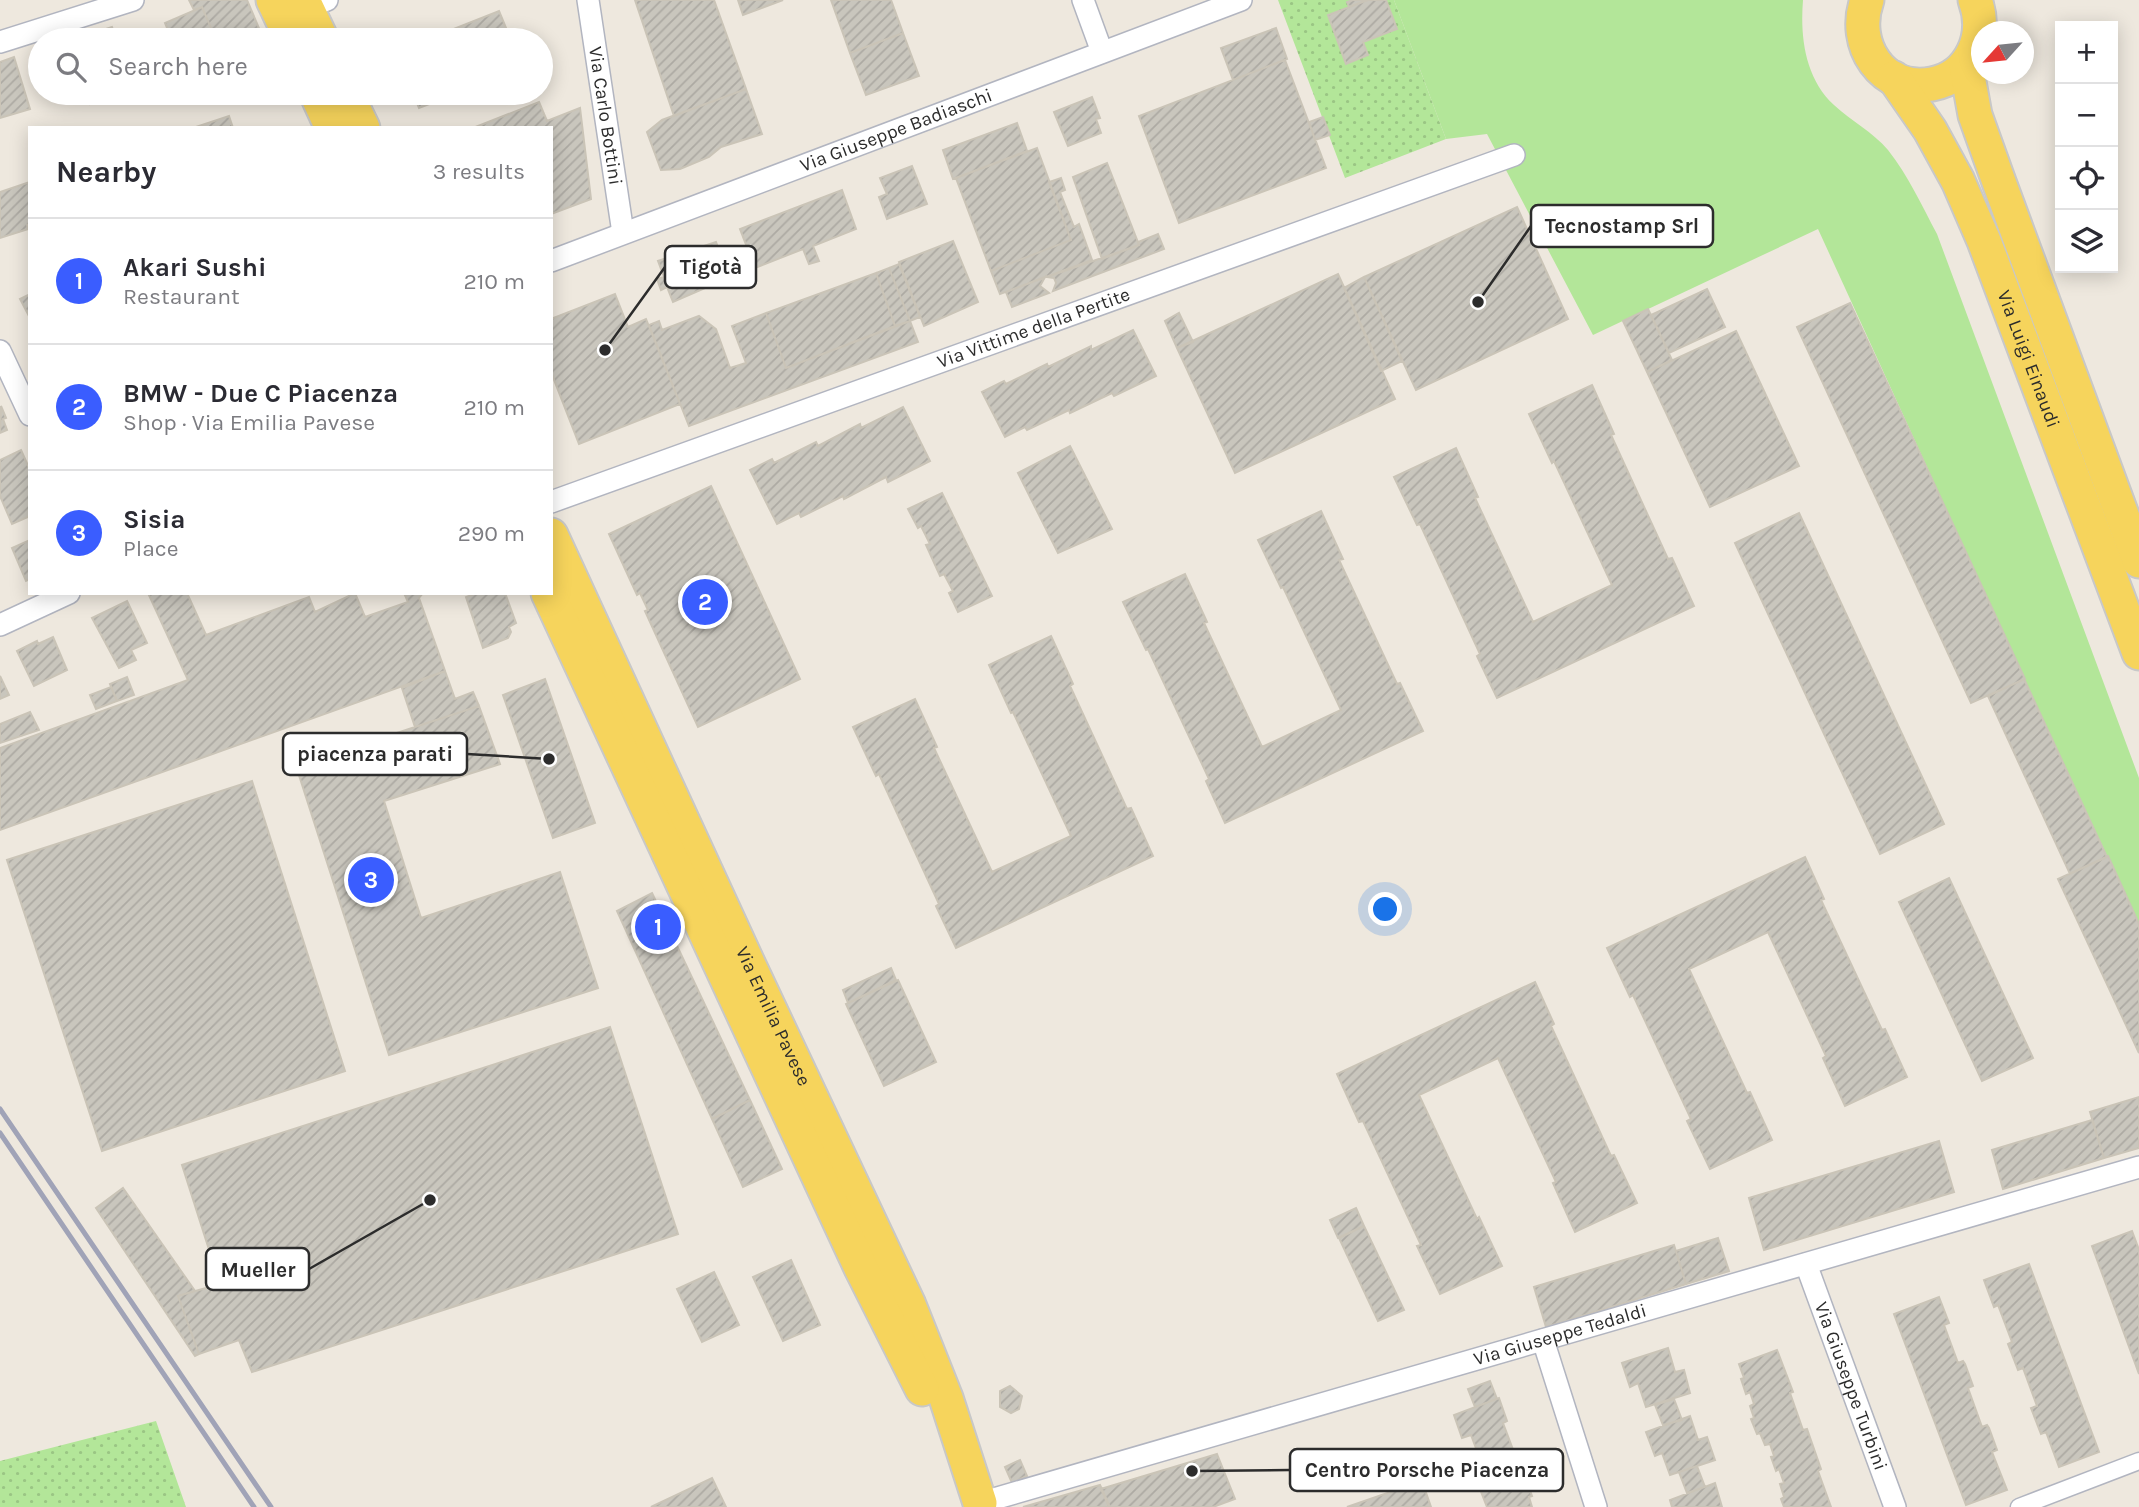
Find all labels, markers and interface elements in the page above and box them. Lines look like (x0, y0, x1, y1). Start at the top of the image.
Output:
north arrow (1971, 21, 2034, 84)
map controls (2055, 21, 2118, 273)
button: + (2055, 21, 2118, 84)
search box (28, 28, 553, 105)
street label: Via Carlo Bottini (584, 45, 627, 187)
icon: search (52, 48, 90, 86)
text: Search here (108, 51, 248, 82)
street label: Via Giuseppe Badiaschi (797, 84, 995, 177)
button: − (2055, 84, 2118, 147)
button: locate (2055, 147, 2118, 210)
text: Nearby (56, 154, 156, 190)
text: 3 results (433, 158, 525, 185)
callout: Tecnostamp Srl (1531, 205, 1713, 247)
button: layers (2055, 210, 2118, 273)
text: Tecnostamp Srl (1545, 214, 1699, 238)
callout: Tigotà (665, 246, 756, 288)
text: Akari Sushi (123, 252, 266, 283)
text: Tigotà (680, 255, 742, 279)
text: 1 (75, 268, 83, 295)
text: 210 m (463, 268, 525, 295)
text: Restaurant (123, 283, 240, 310)
street label: Via Vittime della Pertite (934, 283, 1133, 373)
street label: Via Luigi Einaudi (1993, 287, 2064, 431)
text: BMW - Due C Piacenza (123, 378, 398, 409)
text: 2 (72, 394, 86, 421)
text: 210 m (463, 394, 525, 421)
text: Shop · Via Emilia Pavese (123, 409, 375, 436)
text: Sisia (123, 504, 186, 535)
text: 3 (72, 520, 86, 547)
text: 290 m (458, 520, 525, 547)
text: Place (123, 535, 179, 562)
pin: 2 (682, 576, 728, 628)
callout: piacenza parati (283, 733, 467, 775)
text: piacenza parati (297, 742, 453, 766)
pin: 3 (348, 854, 394, 906)
your location (1368, 892, 1402, 926)
pin: 1 (635, 901, 681, 953)
street label: Via Emilia Pavese (731, 943, 815, 1090)
callout: Mueller (206, 1248, 309, 1290)
text: Mueller (221, 1258, 296, 1282)
street label: Via Giuseppe Tedaldi (1471, 1299, 1649, 1370)
street label: Via Giuseppe Turbini (1810, 1299, 1892, 1473)
callout: Centro Porsche Piacenza (1290, 1449, 1563, 1491)
text: Centro Porsche Piacenza (1305, 1458, 1549, 1482)

